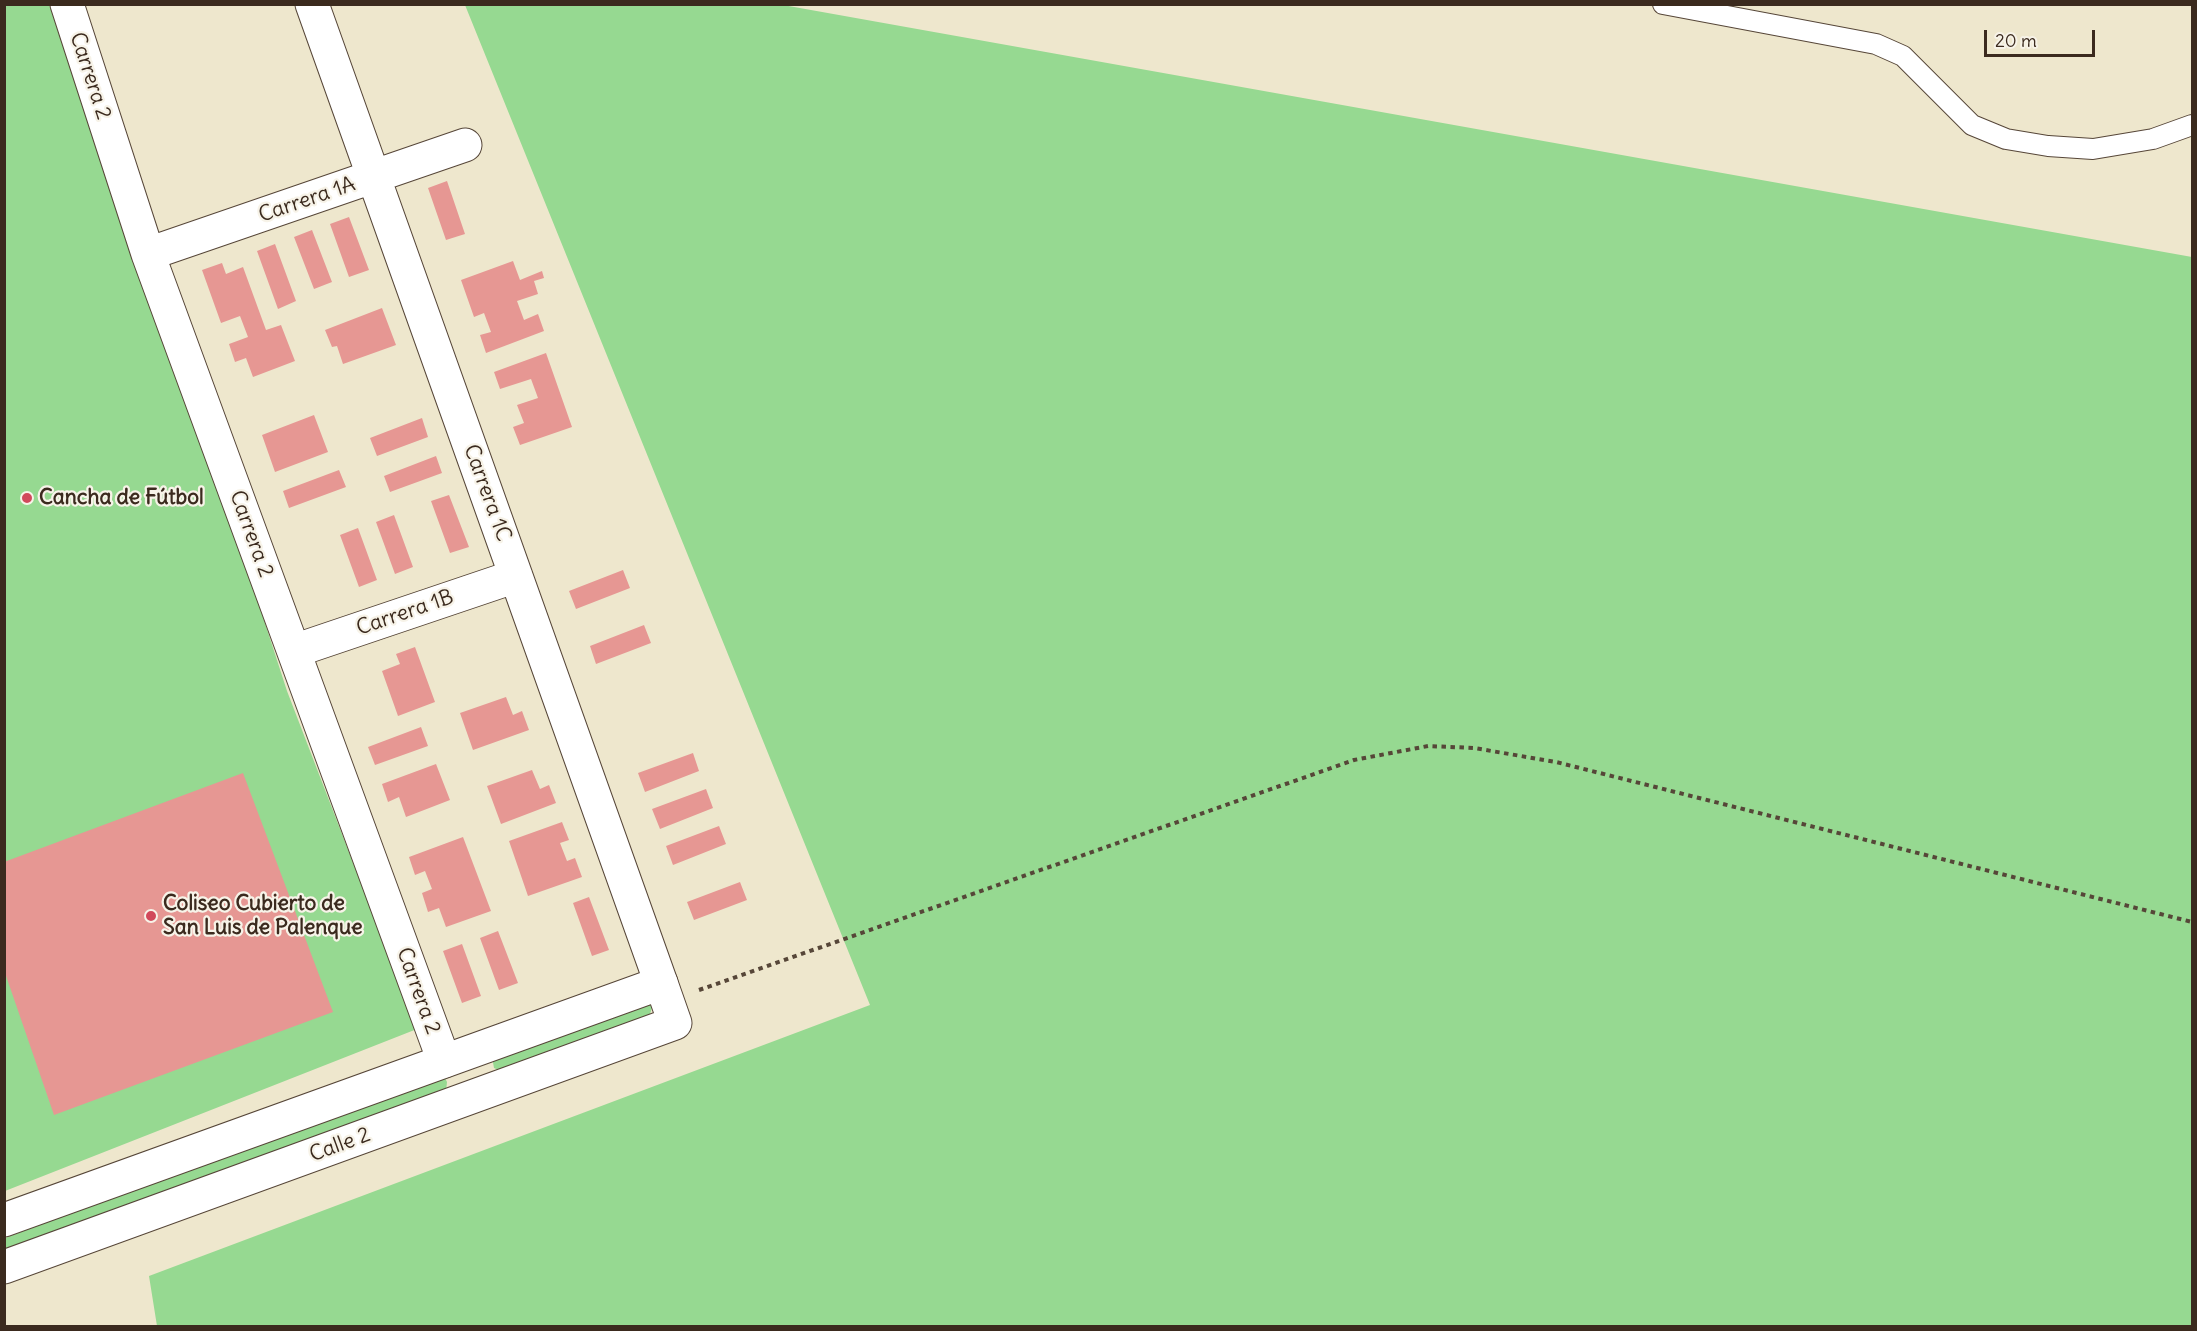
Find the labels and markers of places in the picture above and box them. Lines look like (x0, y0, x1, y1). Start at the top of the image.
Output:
place label: Cancha de Fútbol (39, 485, 204, 511)
marker: Cancha de Fútbol (20, 491, 34, 505)
place label: Coliseo Cubierto de San Luis de Palenque (163, 891, 362, 941)
marker: Coliseo Cubierto de San Luis de Palenque (144, 909, 158, 923)

